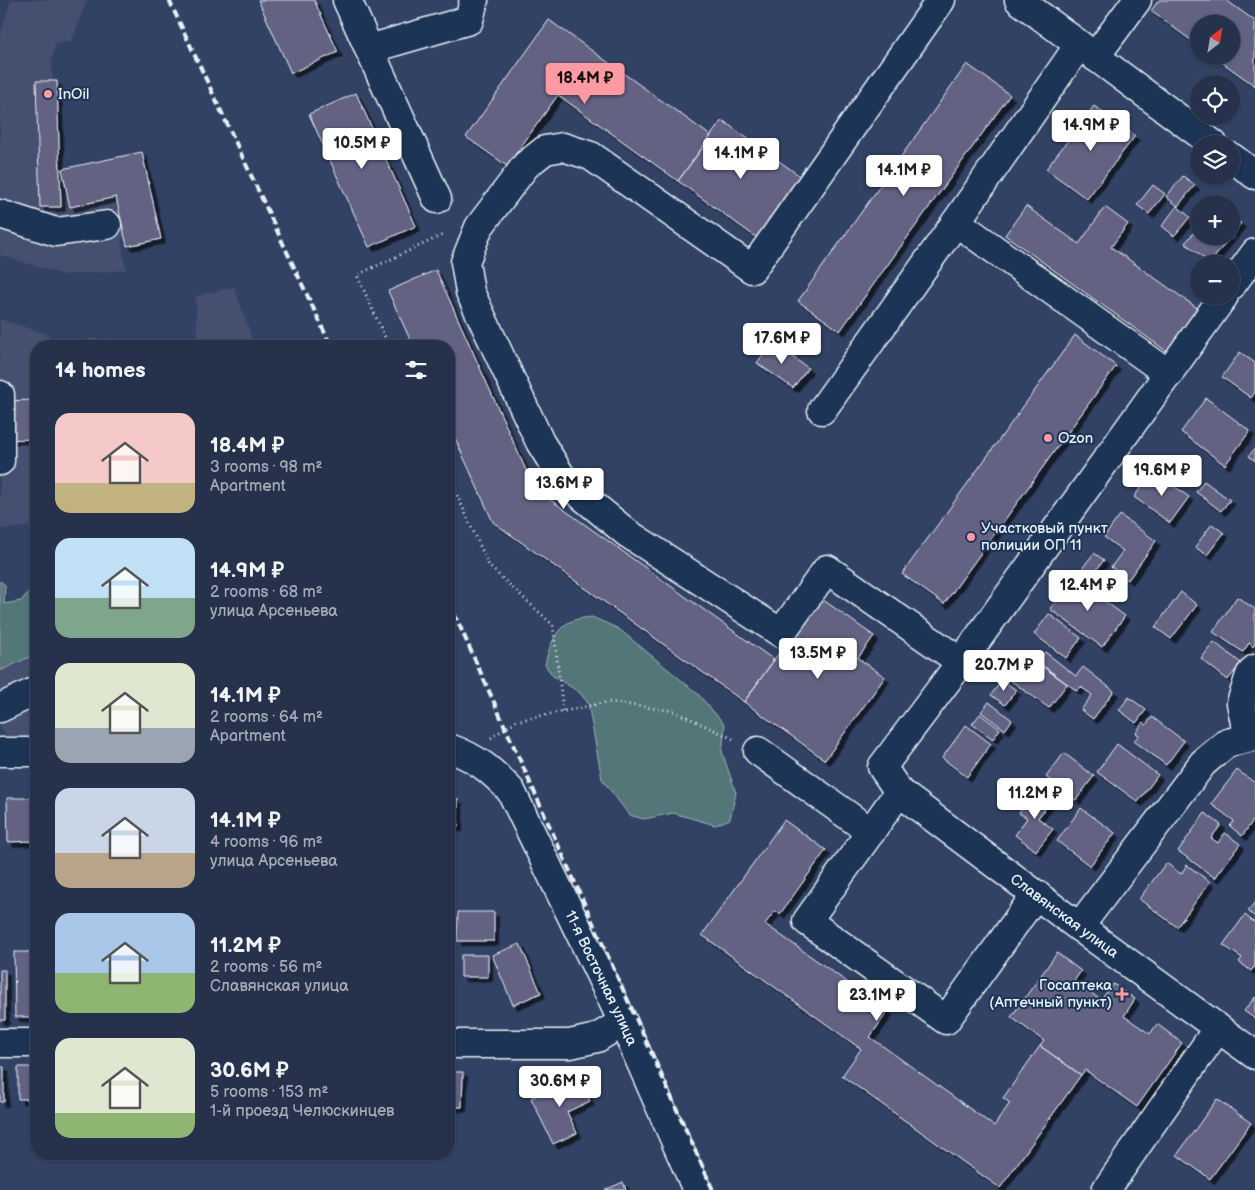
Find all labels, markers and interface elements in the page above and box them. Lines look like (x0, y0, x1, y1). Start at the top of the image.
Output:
north arrow (1190, 15, 1240, 65)
map controls (1190, 15, 1240, 305)
pin: 18.4M ₽ (539, 62, 631, 105)
text: 18.4M ₽ (557, 69, 613, 88)
button: locate (1190, 75, 1240, 125)
place label: InOil (58, 85, 89, 104)
marker: InOil (42, 88, 54, 100)
pin: 14.9M ₽ (1045, 110, 1137, 152)
text: 14.9M ₽ (1063, 116, 1119, 135)
pin: 10.5M ₽ (316, 128, 408, 170)
text: 10.5M ₽ (334, 134, 390, 153)
button: layers (1190, 135, 1240, 185)
pin: 14.1M ₽ (695, 138, 787, 180)
text: 14.1M ₽ (714, 144, 768, 163)
pin: 14.1M ₽ (858, 154, 950, 197)
text: 14.1M ₽ (877, 161, 931, 180)
button: + (1190, 195, 1240, 245)
button: − (1190, 255, 1240, 305)
pin: 17.6M ₽ (736, 322, 828, 365)
text: 17.6M ₽ (754, 329, 810, 348)
icon: filters (402, 356, 430, 384)
text: 14 homes (55, 358, 146, 383)
place label: Ozon (1058, 429, 1093, 448)
marker: Ozon (1042, 432, 1054, 444)
icon: home (95, 433, 155, 493)
text: 18.4M ₽ (210, 433, 284, 458)
pin: 19.6M ₽ (1116, 454, 1208, 497)
text: 3 rooms · 98 m² (210, 458, 322, 477)
text: 19.6M ₽ (1134, 461, 1190, 480)
pin: 13.6M ₽ (518, 468, 610, 510)
text: 13.6M ₽ (536, 474, 592, 493)
text: Apartment (210, 477, 286, 496)
place label: Участковый пункт полиции ОП 11 (981, 519, 1108, 555)
marker: Участковый пункт полиции ОП 11 (965, 531, 977, 543)
icon: home (95, 558, 155, 618)
text: 14.9M ₽ (210, 558, 284, 583)
pin: 12.4M ₽ (1042, 570, 1134, 612)
text: 12.4M ₽ (1060, 576, 1116, 595)
text: 2 rooms · 68 m² (210, 583, 323, 602)
text: улица Арсеньева (210, 602, 338, 621)
pin: 13.5M ₽ (772, 638, 864, 680)
text: 13.5M ₽ (790, 644, 846, 663)
pin: 20.7M ₽ (958, 650, 1050, 692)
text: 20.7M ₽ (974, 656, 1034, 675)
icon: home (95, 683, 155, 743)
text: 14.1M ₽ (210, 683, 281, 708)
text: 2 rooms · 64 m² (210, 708, 323, 727)
text: Apartment (210, 727, 286, 746)
pin: 11.2M ₽ (989, 778, 1081, 820)
text: 11.2M ₽ (1008, 784, 1062, 803)
icon: home (95, 808, 155, 868)
text: 14.1M ₽ (210, 808, 281, 833)
text: 4 rooms · 96 m² (210, 833, 323, 852)
text: улица Арсеньева (210, 852, 338, 871)
street label: Славянская улица (1007, 869, 1123, 962)
street label: 11-я Восточная улица (561, 907, 642, 1049)
icon: home (95, 933, 155, 993)
text: 11.2M ₽ (210, 933, 281, 958)
text: 2 rooms · 56 m² (210, 958, 322, 977)
place label: Госаптека (Аптечный пункт) (989, 976, 1112, 1012)
text: Славянская улица (210, 977, 349, 996)
pin: 23.1M ₽ (831, 980, 923, 1022)
text: 23.1M ₽ (849, 986, 905, 1005)
marker: Госаптека (Аптечный пункт) (1116, 988, 1128, 1000)
icon: home (95, 1058, 155, 1118)
text: 30.6M ₽ (210, 1058, 289, 1083)
pin: 30.6M ₽ (514, 1066, 606, 1108)
text: 30.6M ₽ (530, 1072, 590, 1091)
text: 5 rooms · 153 m² (210, 1083, 328, 1102)
text: 1-й проезд Челюскинцев (210, 1102, 394, 1121)

